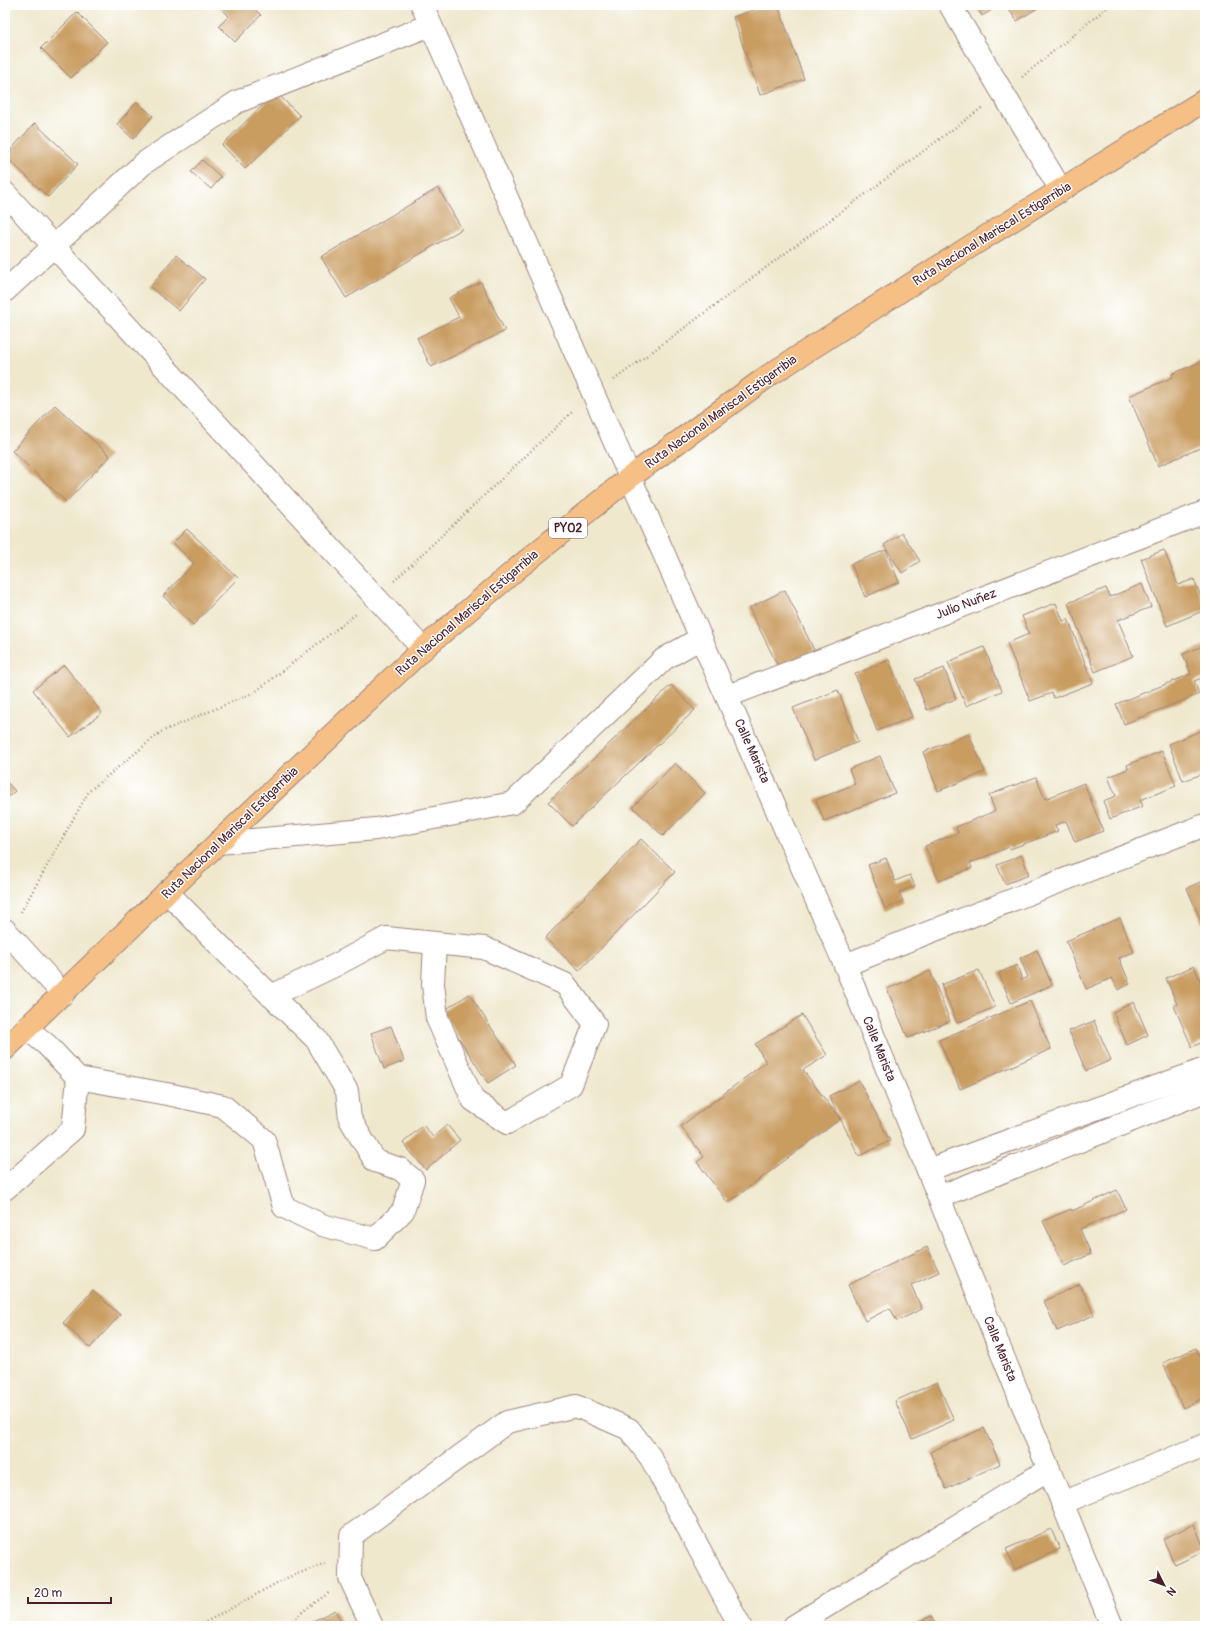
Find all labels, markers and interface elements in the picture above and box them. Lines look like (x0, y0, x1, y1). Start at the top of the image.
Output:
street label: Ruta Nacional Mariscal Estigarribia (910, 178, 1074, 290)
street label: Ruta Nacional Mariscal Estigarribia (642, 351, 800, 473)
road number: PY02 (549, 518, 587, 538)
street label: Ruta Nacional Mariscal Estigarribia (392, 547, 542, 679)
street label: Julio Nuñez (933, 585, 999, 623)
street label: Calle Marista (731, 716, 773, 786)
street label: Ruta Nacional Mariscal Estigarribia (158, 763, 302, 903)
street label: Calle Marista (859, 1014, 899, 1084)
street label: Calle Marista (980, 1314, 1020, 1384)
north arrow (1144, 1565, 1184, 1605)
scale bar (28, 1579, 111, 1605)
text: N (1163, 1584, 1178, 1599)
text: 20 m (34, 1586, 63, 1601)

